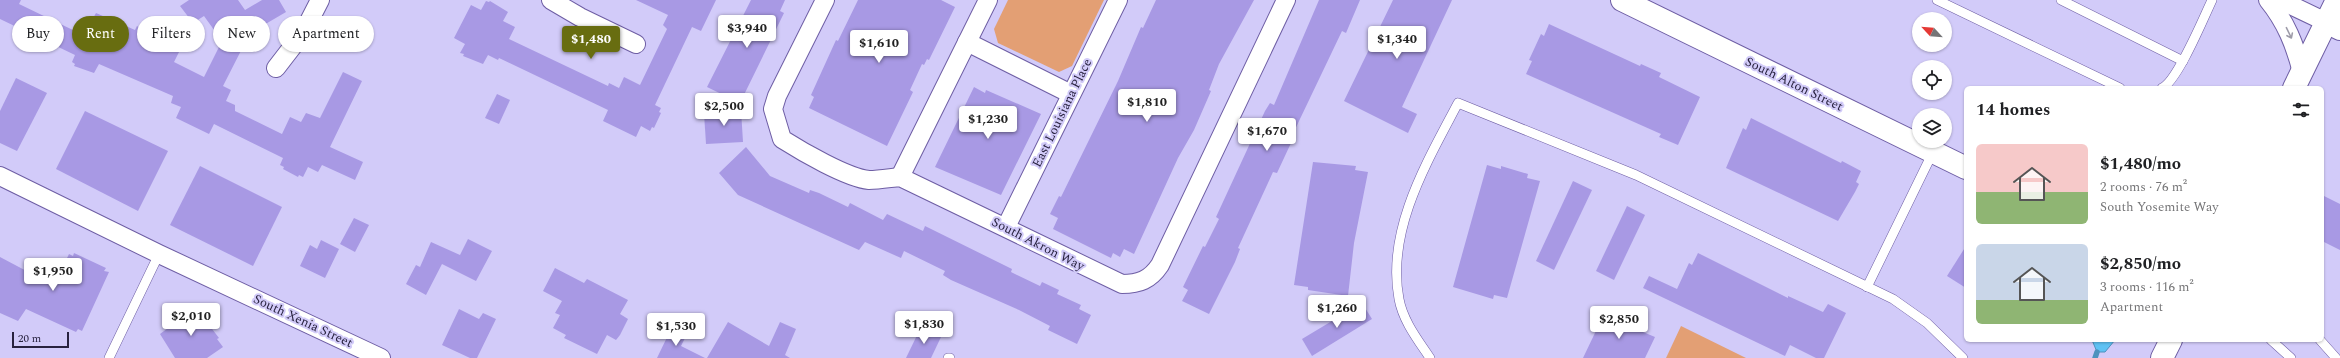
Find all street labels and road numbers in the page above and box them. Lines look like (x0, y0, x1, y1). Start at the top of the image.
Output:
street label: South Alton Street (1742, 52, 1847, 117)
street label: East Louisiana Place (1027, 55, 1097, 171)
street label: South Akron Way (988, 212, 1089, 276)
street label: South Xenia Street (250, 289, 356, 353)

